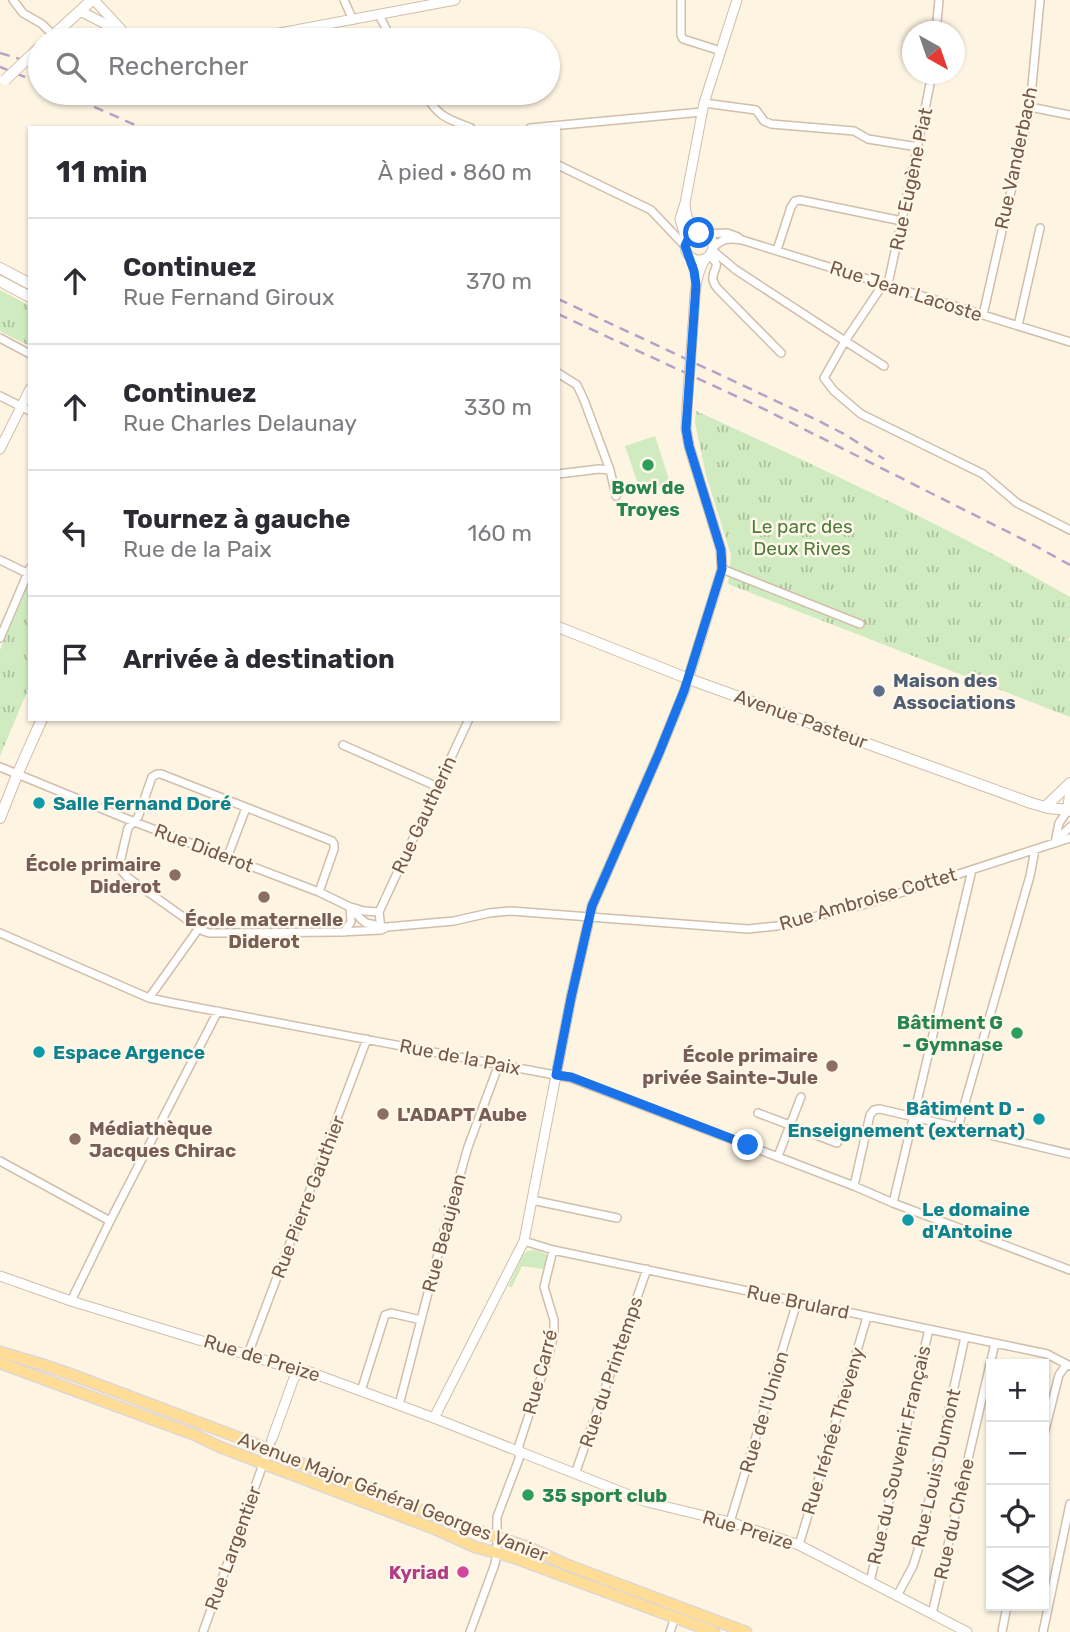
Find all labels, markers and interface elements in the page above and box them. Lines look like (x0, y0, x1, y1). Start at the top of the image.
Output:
north arrow (902, 21, 965, 84)
search box (28, 28, 560, 105)
icon: search (52, 48, 90, 86)
text: Rechercher (108, 51, 248, 82)
street label: Rue Vanderbach (990, 85, 1042, 231)
street label: Rue Eugène Piat (885, 105, 937, 253)
text: 11 min (56, 154, 148, 190)
text: À pied · 860 m (378, 158, 532, 186)
route start (683, 217, 714, 248)
text: Continuez (123, 252, 256, 283)
street label: Rue Jean Lacoste (827, 256, 985, 326)
icon: ahead (56, 262, 94, 300)
text: 370 m (466, 267, 532, 295)
text: Rue Fernand Giroux (123, 283, 334, 311)
text: Continuez (123, 378, 256, 409)
icon: ahead (56, 388, 94, 426)
text: 330 m (464, 393, 532, 421)
text: Rue Charles Delaunay (123, 409, 357, 437)
marker: Bowl de Troyes (640, 457, 656, 473)
place label: Bowl de Troyes (611, 476, 685, 521)
text: Tournez à gauche (123, 504, 351, 535)
icon: left (56, 514, 94, 552)
park label: Le parc des Deux Rives (751, 515, 853, 560)
text: 160 m (468, 519, 532, 547)
text: Rue de la Paix (123, 535, 272, 563)
icon: arrive (56, 640, 94, 678)
text: Arrivée à destination (123, 644, 395, 675)
place label: Maison des Associations (893, 669, 1016, 714)
marker: Maison des Associations (871, 683, 887, 699)
street label: Avenue Pasteur (731, 684, 871, 754)
street label: Rue Gautherin (387, 753, 461, 877)
place label: Salle Fernand Doré (53, 792, 231, 815)
marker: Salle Fernand Doré (31, 795, 47, 811)
street label: Rue Diderot (151, 819, 257, 878)
place label: École primaire Diderot (25, 853, 161, 898)
street label: Rue Ambroise Cottet (777, 863, 960, 935)
marker: École primaire Diderot (167, 867, 183, 883)
marker: École maternelle Diderot (256, 889, 272, 905)
place label: École maternelle Diderot (185, 908, 343, 953)
place label: Bâtiment G - Gymnase (897, 1011, 1003, 1056)
marker: Bâtiment G - Gymnase (1009, 1025, 1025, 1041)
street label: Rue de la Paix (397, 1034, 523, 1080)
place label: Espace Argence (53, 1041, 205, 1064)
marker: Espace Argence (31, 1044, 47, 1060)
place label: École primaire privée Sainte-Jule (642, 1044, 818, 1089)
marker: École primaire privée Sainte-Jule (824, 1058, 840, 1074)
place label: Bâtiment D - Enseignement (externat) (787, 1097, 1025, 1142)
place label: L'ADAPT Aube (397, 1103, 527, 1126)
marker: L'ADAPT Aube (375, 1106, 391, 1122)
marker: Bâtiment D - Enseignement (externat) (1031, 1111, 1047, 1127)
street label: Rue Pierre Gauthier (266, 1112, 350, 1282)
place label: Médiathèque Jacques Chirac (89, 1117, 236, 1162)
route end (732, 1129, 763, 1160)
marker: Médiathèque Jacques Chirac (67, 1131, 83, 1147)
street label: Rue Beaujean (417, 1171, 471, 1295)
place label: Le domaine d'Antoine (922, 1198, 1030, 1243)
marker: Le domaine d'Antoine (900, 1212, 916, 1228)
street label: Rue Brulard (745, 1280, 851, 1324)
street label: Rue du Printemps (574, 1294, 648, 1450)
street label: Rue Carré (518, 1327, 562, 1417)
street label: Rue de Preize (201, 1329, 323, 1387)
street label: Rue du Souvenir Français (863, 1343, 935, 1567)
street label: Rue Irénée Theveny (797, 1344, 869, 1518)
street label: Rue de l'Union (735, 1348, 793, 1476)
map controls (986, 1359, 1049, 1611)
button: + (986, 1359, 1049, 1422)
street label: Rue Louis Dumont (907, 1386, 966, 1550)
button: − (986, 1422, 1049, 1485)
street label: Avenue Major Général Georges Vanier (235, 1427, 552, 1567)
street label: Rue du Chêne (929, 1456, 979, 1582)
street label: Rue Largentier (200, 1482, 266, 1613)
place label: 35 sport club (542, 1484, 667, 1507)
button: locate (986, 1485, 1049, 1548)
marker: 35 sport club (520, 1487, 536, 1503)
street label: Rue Preize (700, 1505, 796, 1555)
button: layers (986, 1548, 1049, 1611)
place label: Kyriad (389, 1561, 449, 1584)
marker: Kyriad (455, 1564, 471, 1580)

